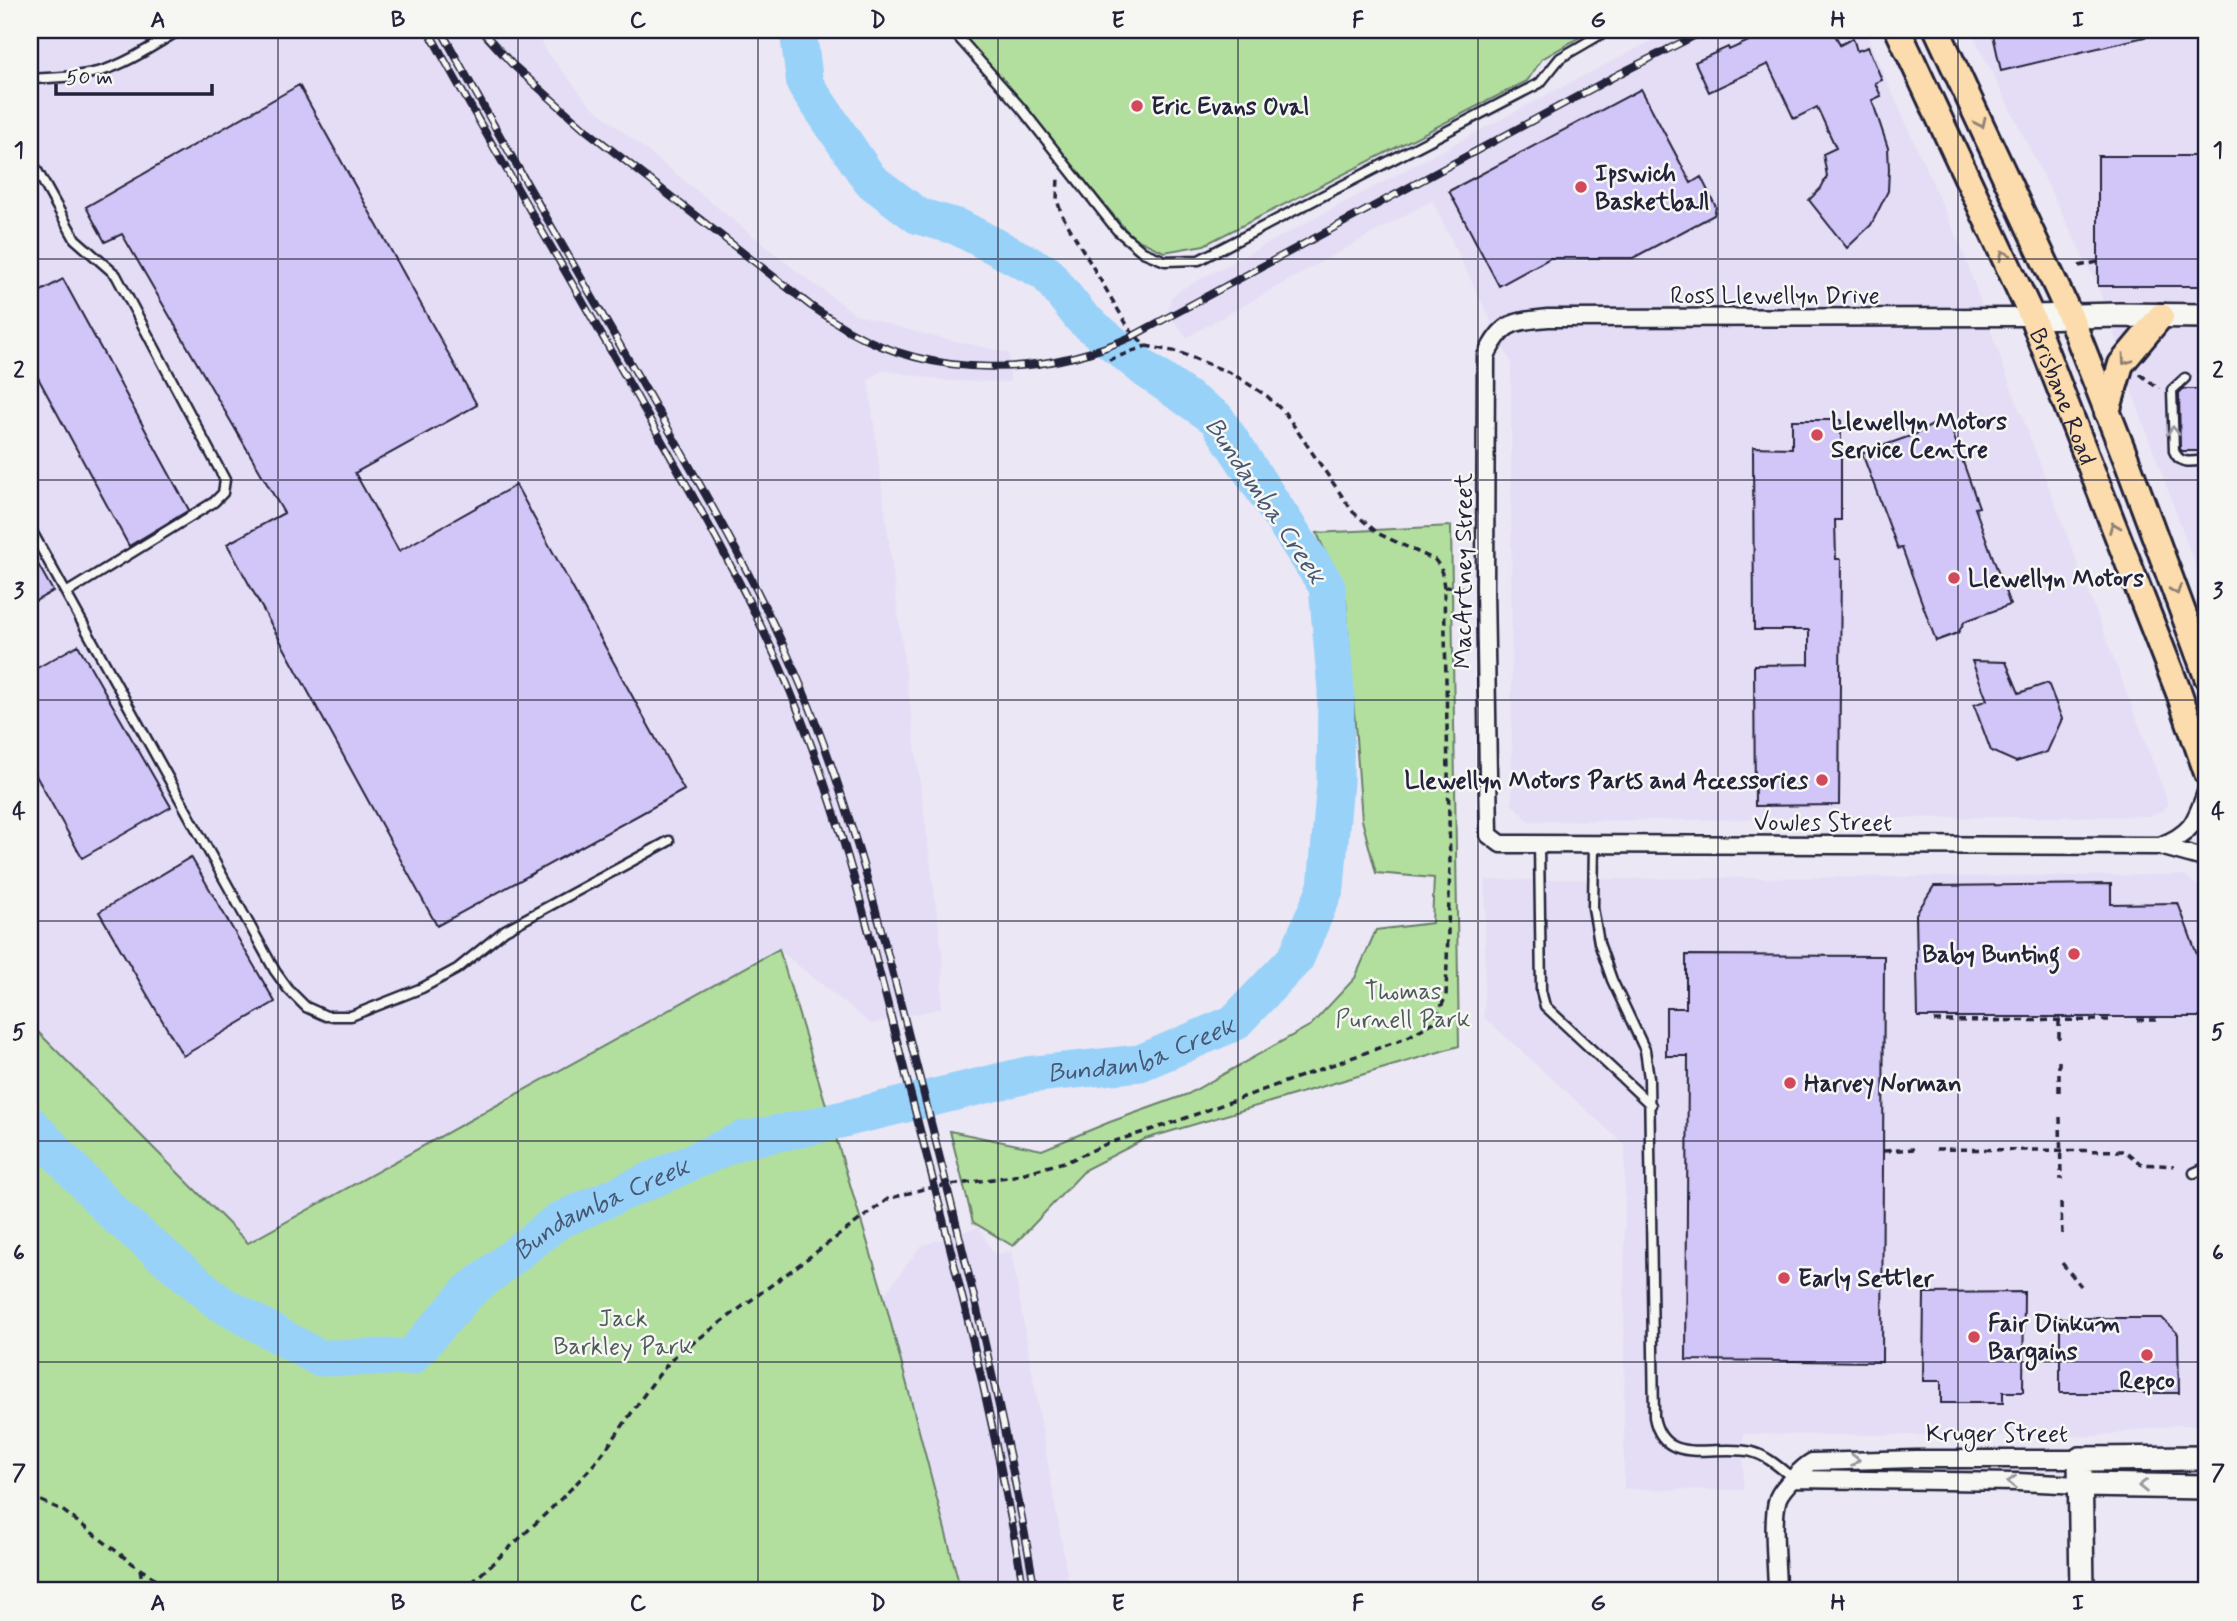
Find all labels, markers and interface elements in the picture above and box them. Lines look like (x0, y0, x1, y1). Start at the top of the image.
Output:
text: A (150, 6, 166, 36)
text: B (391, 6, 406, 36)
text: C (630, 6, 647, 36)
text: D (870, 6, 886, 36)
text: E (1111, 6, 1125, 36)
text: F (1352, 6, 1364, 36)
text: G (1590, 6, 1606, 36)
text: H (1830, 6, 1846, 36)
text: I (2072, 6, 2084, 36)
scale bar (56, 52, 212, 96)
text: 50 m (66, 64, 113, 92)
place label: Eric Evans Oval (1151, 92, 1309, 123)
marker: Eric Evans Oval (1129, 98, 1145, 114)
one-way arrow (1973, 116, 1987, 128)
text: 1 (14, 136, 24, 166)
text: 1 (2213, 136, 2223, 166)
place label: Ipswich Basketball (1595, 159, 1709, 218)
marker: Ipswich Basketball (1573, 179, 1589, 195)
one-way arrow (1998, 250, 2012, 262)
street label: Ross Llewellyn Drive (1670, 281, 1880, 312)
street label: Brisbane Road (2021, 324, 2102, 470)
one-way arrow (2122, 352, 2134, 365)
text: 2 (13, 356, 25, 386)
text: 2 (2212, 356, 2224, 386)
place label: Llewellyn Motors Service Centre (1831, 407, 2007, 466)
water label: Bundamba Creek (1196, 411, 1334, 592)
one-way arrow (2166, 425, 2181, 436)
marker: Llewellyn Motors Service Centre (1809, 427, 1825, 443)
street label: MacArtney Street (1449, 473, 1480, 669)
one-way arrow (2109, 521, 2123, 533)
place label: Llewellyn Motors (1968, 564, 2144, 595)
marker: Llewellyn Motors (1946, 570, 1962, 586)
text: 3 (14, 577, 25, 607)
text: 3 (2213, 577, 2224, 607)
one-way arrow (2167, 583, 2181, 595)
place label: Llewellyn Motors Parts and Accessories (1404, 766, 1808, 797)
marker: Llewellyn Motors Parts and Accessories (1814, 772, 1830, 788)
text: 4 (12, 797, 26, 827)
text: 4 (2211, 797, 2225, 827)
street label: Vowles Street (1754, 808, 1892, 839)
place label: Baby Bunting (1922, 940, 2060, 974)
marker: Baby Bunting (2066, 946, 2082, 962)
park label: Thomas Purnell Park (1336, 977, 1471, 1036)
water label: Bundamba Creek (1046, 1009, 1242, 1092)
text: 5 (12, 1018, 26, 1048)
text: 5 (2211, 1018, 2225, 1048)
place label: Harvey Norman (1804, 1069, 1962, 1100)
marker: Harvey Norman (1782, 1075, 1798, 1091)
water label: Bundamba Creek (507, 1150, 696, 1269)
text: 6 (13, 1239, 25, 1269)
text: 6 (2212, 1239, 2224, 1269)
place label: Early Settler (1798, 1264, 1935, 1295)
marker: Early Settler (1776, 1270, 1792, 1286)
park label: Jack Barkley Park (553, 1304, 693, 1363)
place label: Fair Dinkum Bargains (1988, 1309, 2120, 1371)
marker: Fair Dinkum Bargains (1966, 1329, 1982, 1345)
marker: Repco (2139, 1347, 2155, 1363)
place label: Repco (2119, 1366, 2175, 1397)
street label: Kruger Street (1926, 1419, 2068, 1452)
one-way arrow (1850, 1452, 1860, 1468)
text: 7 (12, 1459, 26, 1489)
text: 7 (2211, 1459, 2225, 1489)
one-way arrow (2006, 1474, 2016, 1490)
one-way arrow (2138, 1479, 2149, 1494)
text: A (150, 1589, 166, 1619)
text: B (391, 1589, 406, 1619)
text: C (630, 1589, 647, 1619)
text: D (870, 1589, 886, 1619)
text: E (1111, 1589, 1125, 1619)
text: F (1352, 1589, 1364, 1619)
text: G (1590, 1589, 1606, 1619)
text: H (1830, 1589, 1846, 1619)
text: I (2072, 1589, 2084, 1619)

